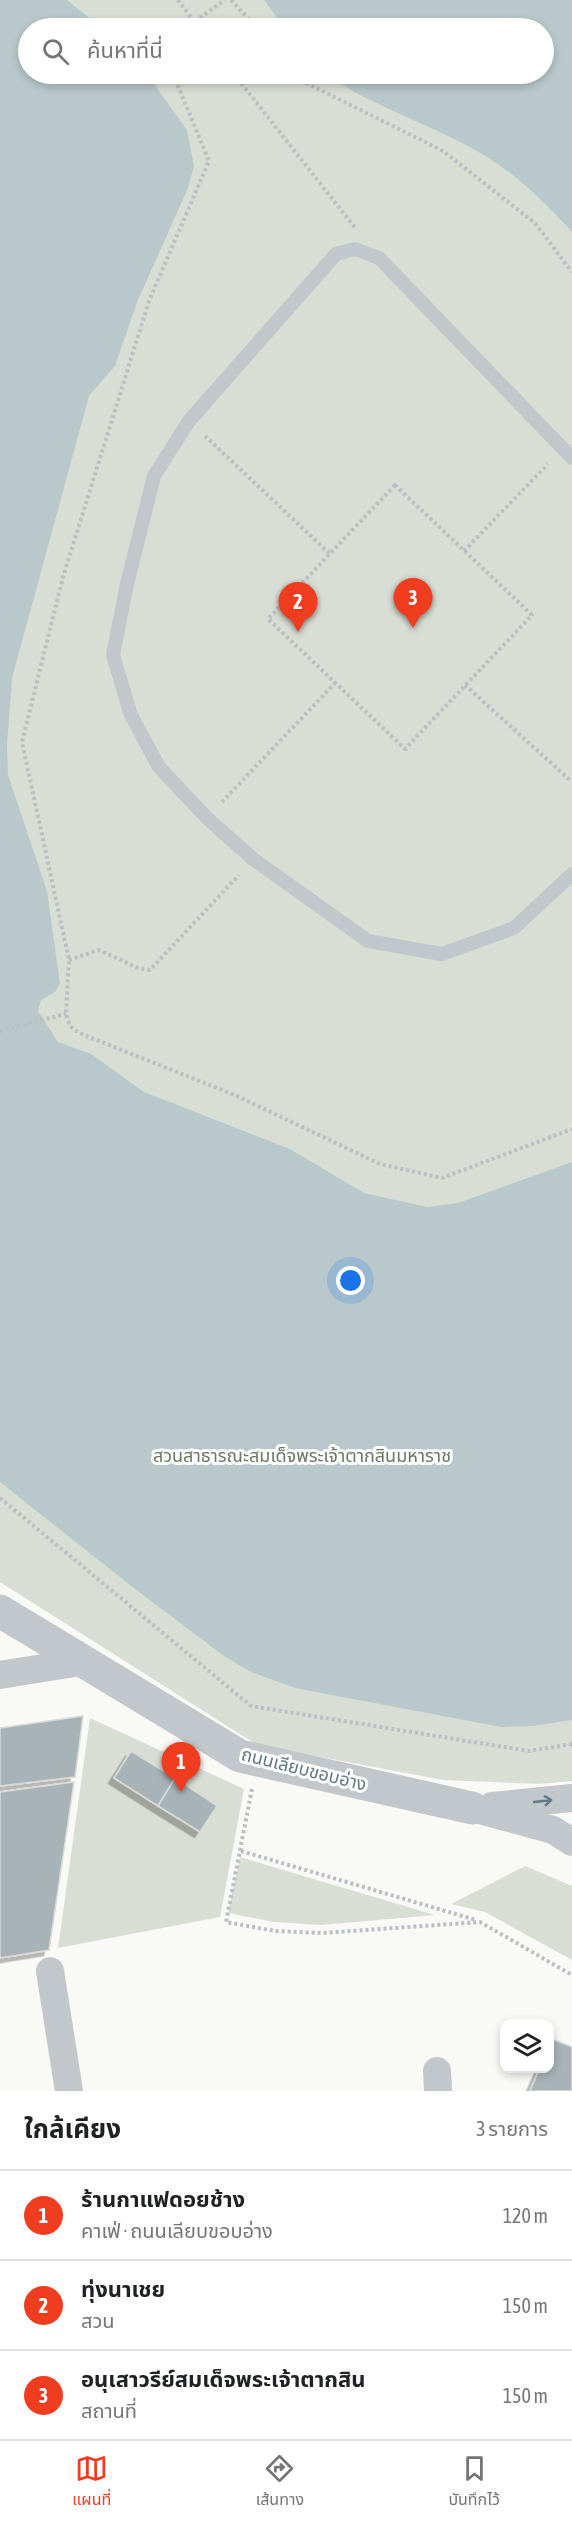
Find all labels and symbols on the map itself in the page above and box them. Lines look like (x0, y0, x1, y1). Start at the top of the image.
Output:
pin: 3 (394, 578, 432, 628)
pin: 2 (278, 582, 318, 632)
your location (336, 1266, 365, 1295)
park label: สวนสาธารณะสมเด็จพระเจ้าตากสินมหาราช (153, 1445, 451, 1466)
pin: 1 (162, 1742, 201, 1792)
street label: ถนนเลียบขอบอ่าง (239, 1743, 369, 1795)
one-way arrow (532, 1795, 552, 1806)

